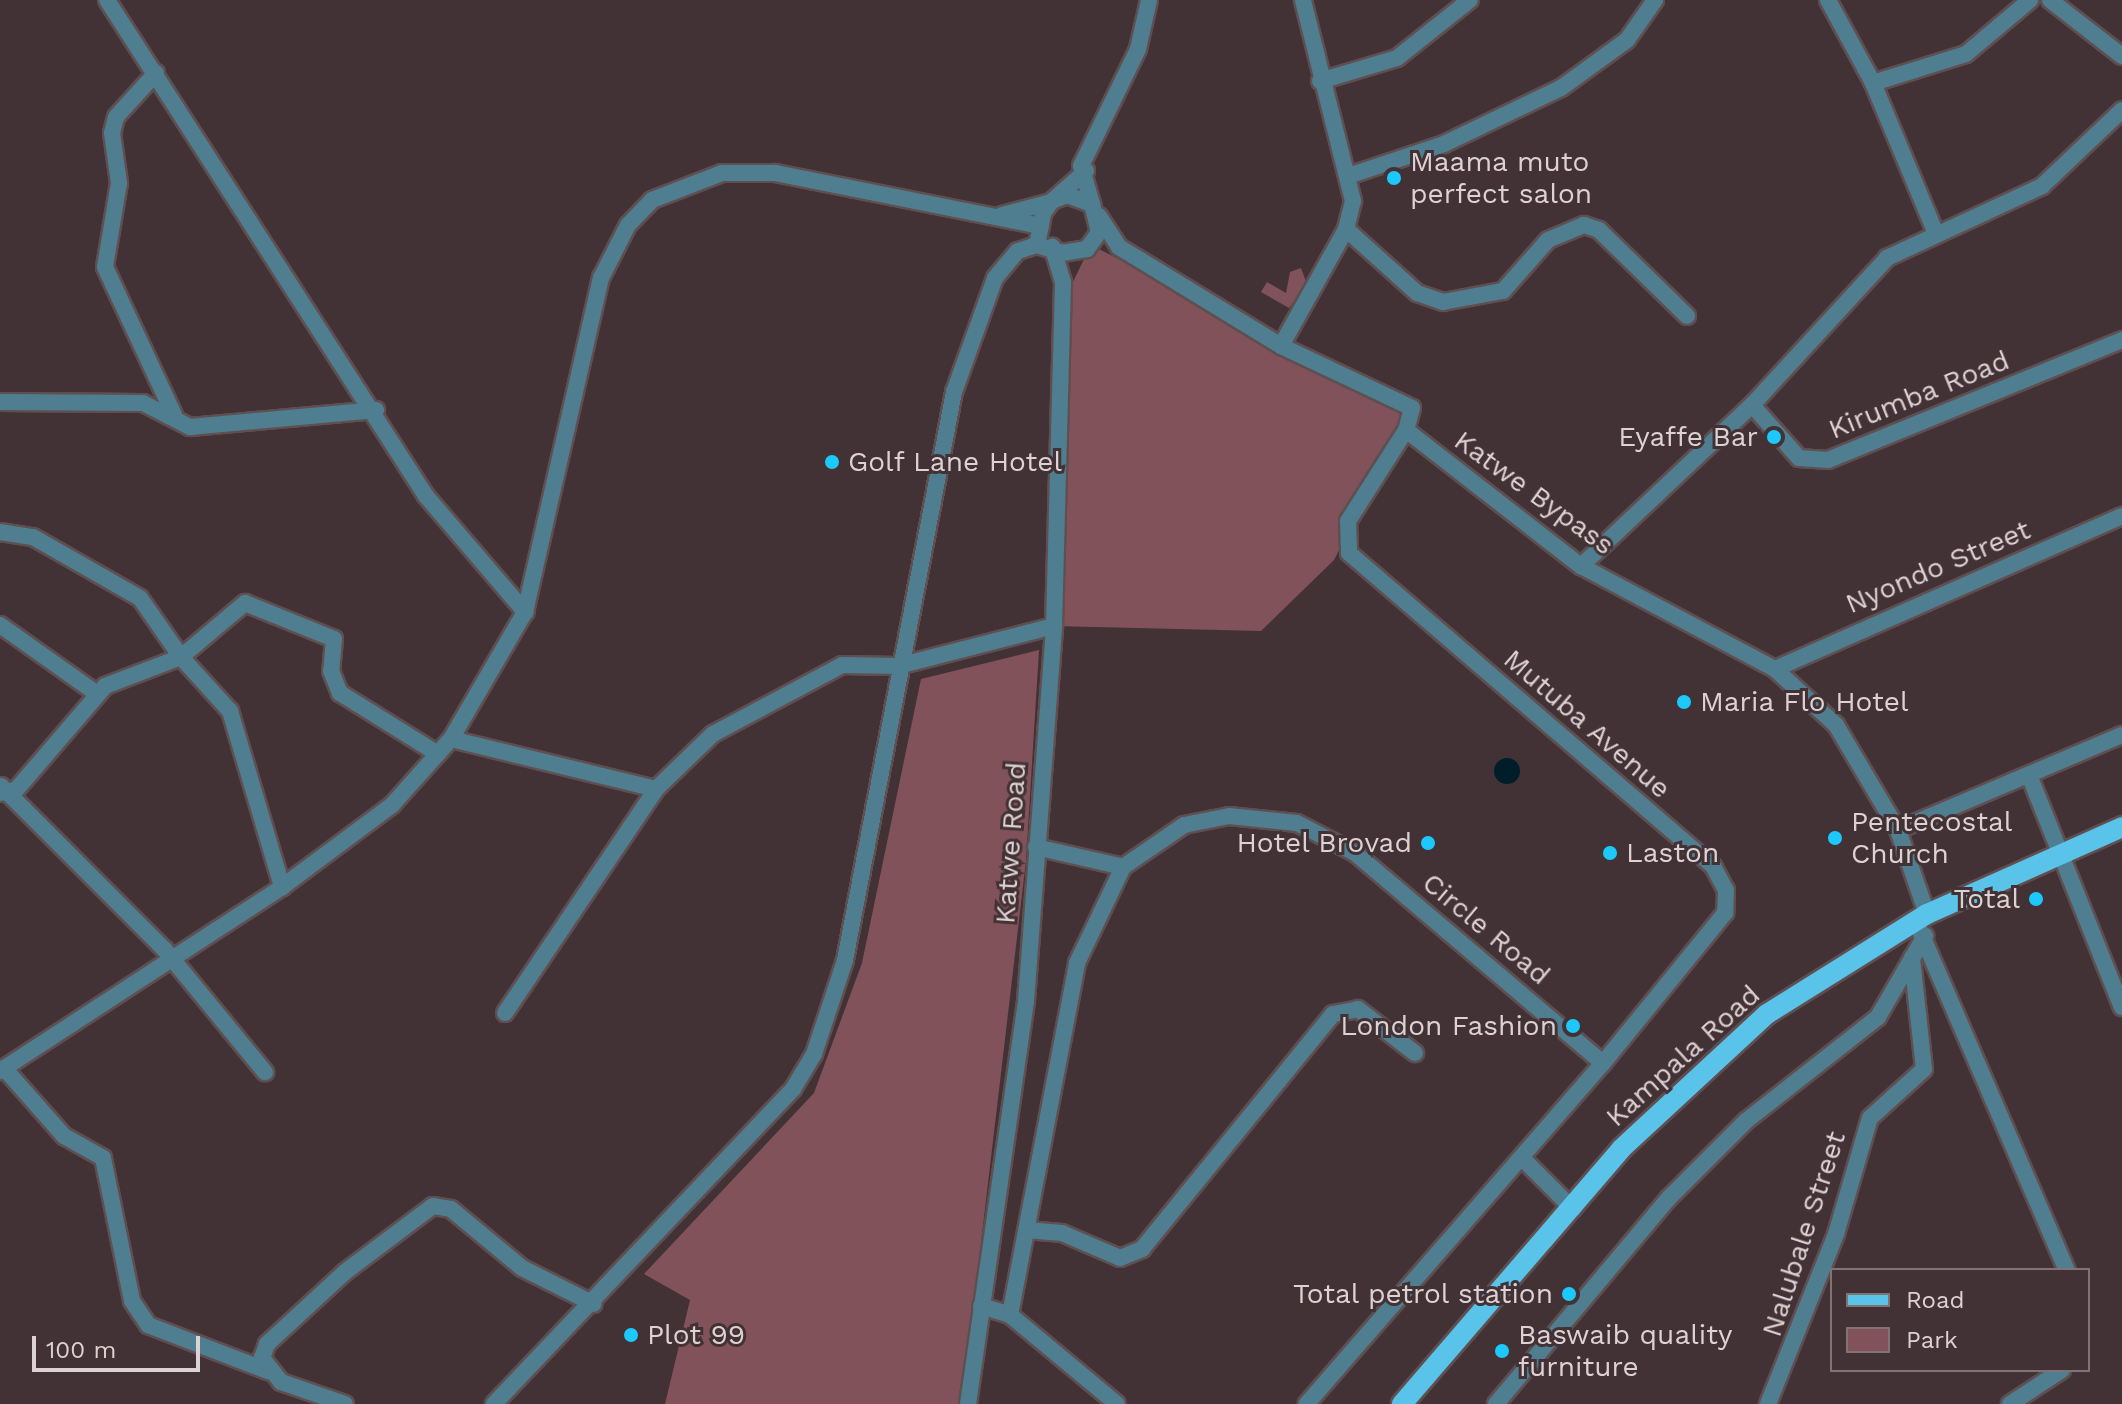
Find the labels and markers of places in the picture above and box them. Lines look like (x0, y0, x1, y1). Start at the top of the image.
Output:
place label: Maama muto perfect salon (1410, 145, 1592, 211)
marker: Maama muto perfect salon (1385, 169, 1403, 187)
place label: Eyaffe Bar (1618, 420, 1758, 454)
marker: Eyaffe Bar (1765, 428, 1783, 446)
place label: Golf Lane Hotel (848, 445, 1063, 479)
marker: Golf Lane Hotel (823, 453, 841, 471)
place label: Maria Flo Hotel (1700, 685, 1909, 719)
marker: Maria Flo Hotel (1675, 693, 1693, 711)
place label: Pentecostal Church (1851, 805, 2012, 871)
place label: Hotel Brovad (1235, 826, 1412, 860)
marker: Pentecostal Church (1826, 829, 1844, 847)
marker: Hotel Brovad (1419, 834, 1437, 852)
place label: Laston (1626, 836, 1719, 870)
marker: Laston (1601, 844, 1619, 862)
place label: Total (1953, 882, 2020, 916)
marker: Total (2027, 890, 2045, 908)
place label: London Fashion (1340, 1009, 1557, 1043)
marker: London Fashion (1564, 1017, 1582, 1035)
place label: Total petrol station (1291, 1277, 1553, 1311)
marker: Total petrol station (1560, 1285, 1578, 1303)
place label: Plot 99 (647, 1318, 745, 1352)
place label: Baswaib quality furniture (1518, 1318, 1732, 1384)
marker: Plot 99 (622, 1326, 640, 1344)
marker: Baswaib quality furniture (1493, 1342, 1511, 1360)

